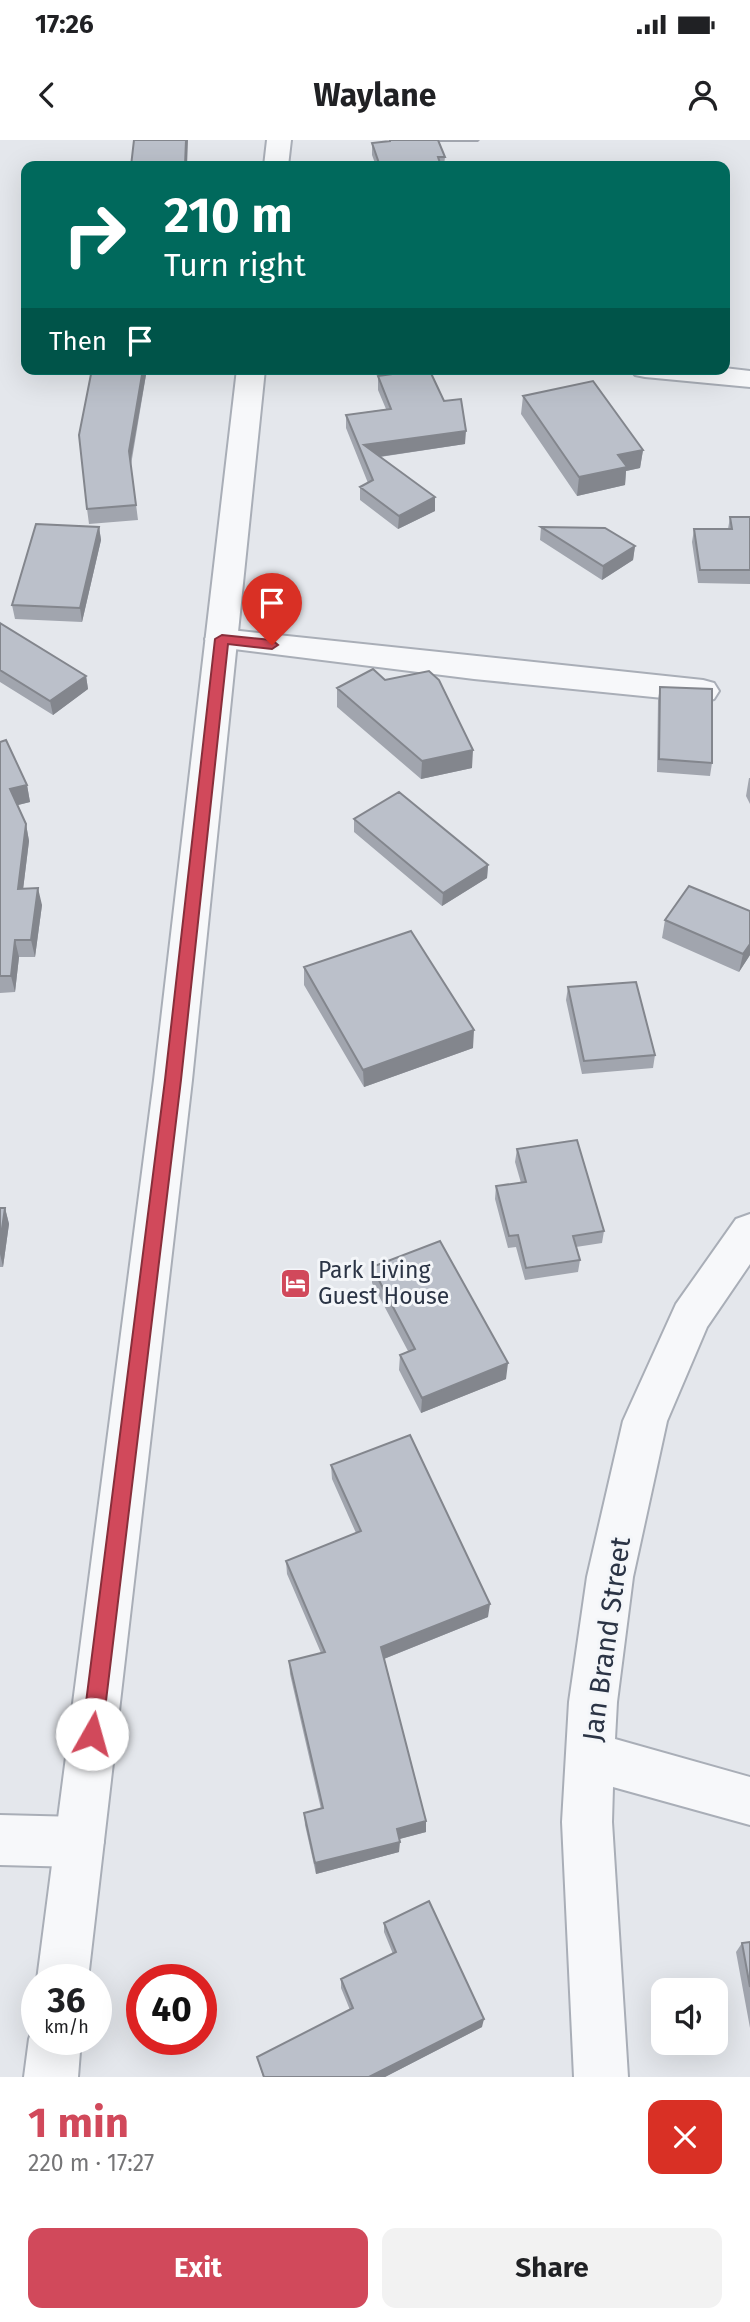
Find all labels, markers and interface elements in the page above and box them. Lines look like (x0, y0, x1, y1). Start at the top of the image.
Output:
text: 17:26 (35, 9, 94, 40)
icon: back (28, 76, 66, 114)
text: Waylane (314, 76, 436, 114)
icon: person (684, 76, 722, 114)
text: 210 m (164, 186, 293, 245)
icon: right (49, 189, 140, 280)
text: Turn right (164, 246, 306, 284)
icon: arrive (121, 322, 159, 360)
text: Then (49, 326, 107, 357)
pin (242, 573, 302, 645)
icon: arrive (253, 584, 291, 622)
place label: Park Living Guest House (318, 1256, 449, 1310)
hotel icon: Park Living Guest House (278, 1266, 312, 1300)
street label: Jan Brand Street (576, 1534, 637, 1743)
position arrow (55, 1697, 129, 1771)
speed limit sign: 40 (126, 1964, 217, 2055)
map controls (651, 1978, 728, 2055)
button: sound (651, 1978, 728, 2055)
text: 36 (48, 1979, 85, 2021)
text: km/h (44, 2016, 89, 2038)
text: 1 min (28, 2098, 129, 2148)
button: close (648, 2100, 722, 2174)
text: 220 m · 17:27 (28, 2149, 154, 2177)
button: Exit (28, 2228, 368, 2308)
button: Share (382, 2228, 722, 2308)

